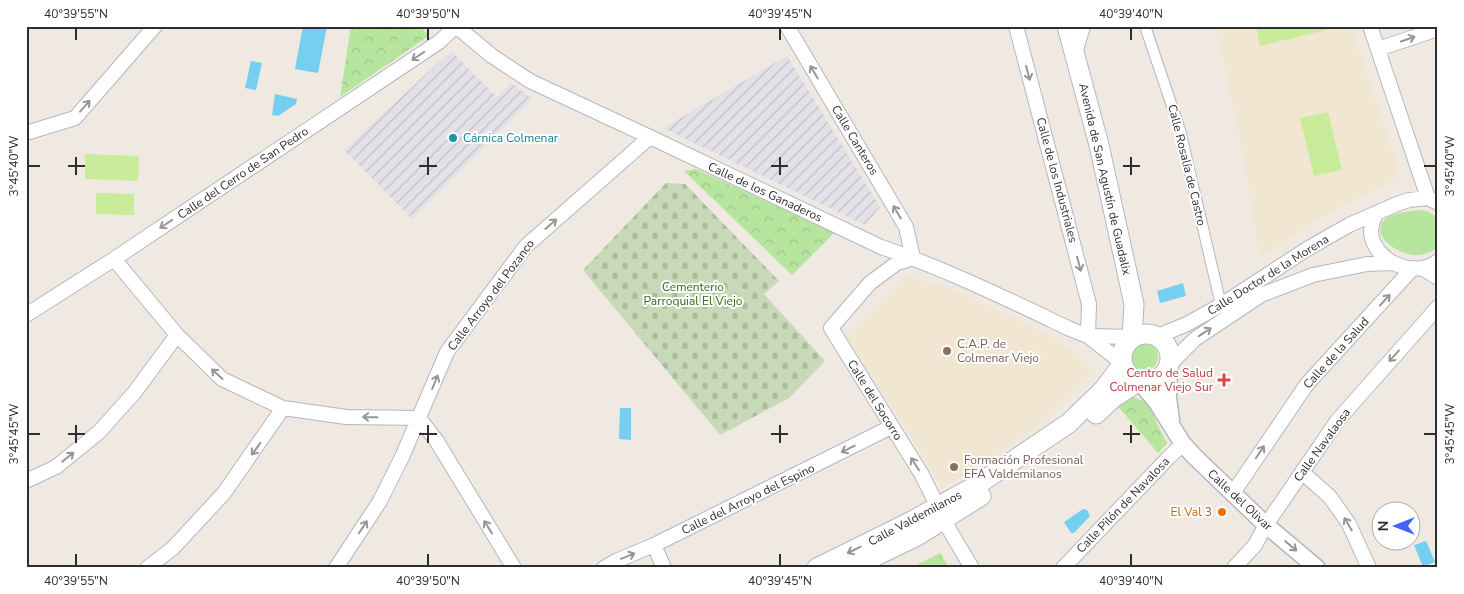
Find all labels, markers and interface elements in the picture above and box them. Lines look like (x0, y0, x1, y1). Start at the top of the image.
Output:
text: 40°39'55"N (44, 6, 108, 22)
text: 40°39'50"N (396, 6, 460, 22)
text: 40°39'45"N (748, 6, 812, 22)
text: 40°39'40"N (1099, 6, 1163, 22)
one-way arrow (1400, 34, 1415, 43)
one-way arrow (411, 51, 425, 62)
one-way arrow (1024, 65, 1034, 81)
one-way arrow (809, 66, 819, 80)
street label: Avenida de San Agustín de Guadalix (1075, 82, 1135, 277)
one-way arrow (79, 100, 91, 113)
street label: Calle Canteros (828, 102, 882, 178)
street label: Calle Rosalía de Castro (1164, 103, 1210, 228)
street label: Calle de los Industriales (1033, 116, 1081, 245)
street label: Calle del Cerro de San Pedro (174, 123, 312, 223)
place label: Cárnica Colmenar (463, 130, 559, 146)
marker: Cárnica Colmenar (447, 132, 459, 144)
text: 3°45'40"W (6, 135, 22, 197)
text: 3°45'40"W (1442, 135, 1458, 197)
street label: Calle de los Ganaderos (705, 158, 825, 226)
one-way arrow (892, 206, 902, 220)
one-way arrow (544, 218, 557, 230)
one-way arrow (159, 219, 173, 229)
street label: Calle Doctor de la Morena (1204, 231, 1332, 319)
street label: Calle Arroyo del Pozanco (444, 236, 538, 354)
one-way arrow (1075, 256, 1084, 272)
park label: Cementerio Parroquial El Viejo (644, 279, 743, 309)
one-way arrow (1378, 294, 1390, 307)
street label: Calle de la Salud (1300, 314, 1372, 392)
one-way arrow (1197, 327, 1211, 337)
place label: C.A.P. de Colmenar Viejo (957, 336, 1039, 366)
marker: C.A.P. de Colmenar Viejo (941, 345, 953, 357)
one-way arrow (1388, 350, 1400, 363)
street label: Calle del Socorro (844, 357, 906, 444)
place label: Centro de Salud Colmenar Viejo Sur (1109, 365, 1214, 395)
one-way arrow (211, 368, 224, 380)
marker: Centro de Salud Colmenar Viejo Sur (1217, 373, 1231, 387)
one-way arrow (431, 375, 440, 390)
text: 3°45'45"W (6, 403, 22, 465)
text: 3°45'45"W (1442, 403, 1458, 465)
street label: Calle Navalaosa (1290, 405, 1354, 485)
one-way arrow (363, 413, 379, 422)
one-way arrow (251, 442, 261, 456)
one-way arrow (840, 444, 855, 454)
one-way arrow (1255, 446, 1265, 460)
one-way arrow (61, 451, 74, 462)
place label: Formación Profesional EFA Valdemilanos (964, 452, 1084, 482)
street label: Calle Pilón de Navalosa (1073, 454, 1173, 556)
one-way arrow (909, 457, 920, 471)
street label: Calle del Arroyo del Espino (679, 460, 818, 538)
marker: Formación Profesional EFA Valdemilanos (948, 461, 960, 473)
street label: Calle del Olivar (1204, 466, 1276, 535)
street label: Calle Valdemilanos (865, 486, 965, 549)
north arrow (1372, 502, 1422, 552)
place label: El Val 3 (1171, 504, 1212, 520)
marker: El Val 3 (1216, 506, 1228, 518)
one-way arrow (1343, 516, 1353, 531)
one-way arrow (357, 520, 368, 534)
one-way arrow (482, 520, 492, 534)
text: N (1374, 521, 1393, 531)
one-way arrow (1285, 541, 1298, 552)
one-way arrow (847, 546, 862, 555)
one-way arrow (620, 550, 635, 560)
text: 40°39'55"N (44, 573, 108, 589)
text: 40°39'50"N (396, 573, 460, 589)
text: 40°39'45"N (748, 573, 812, 589)
text: 40°39'40"N (1099, 573, 1163, 589)

